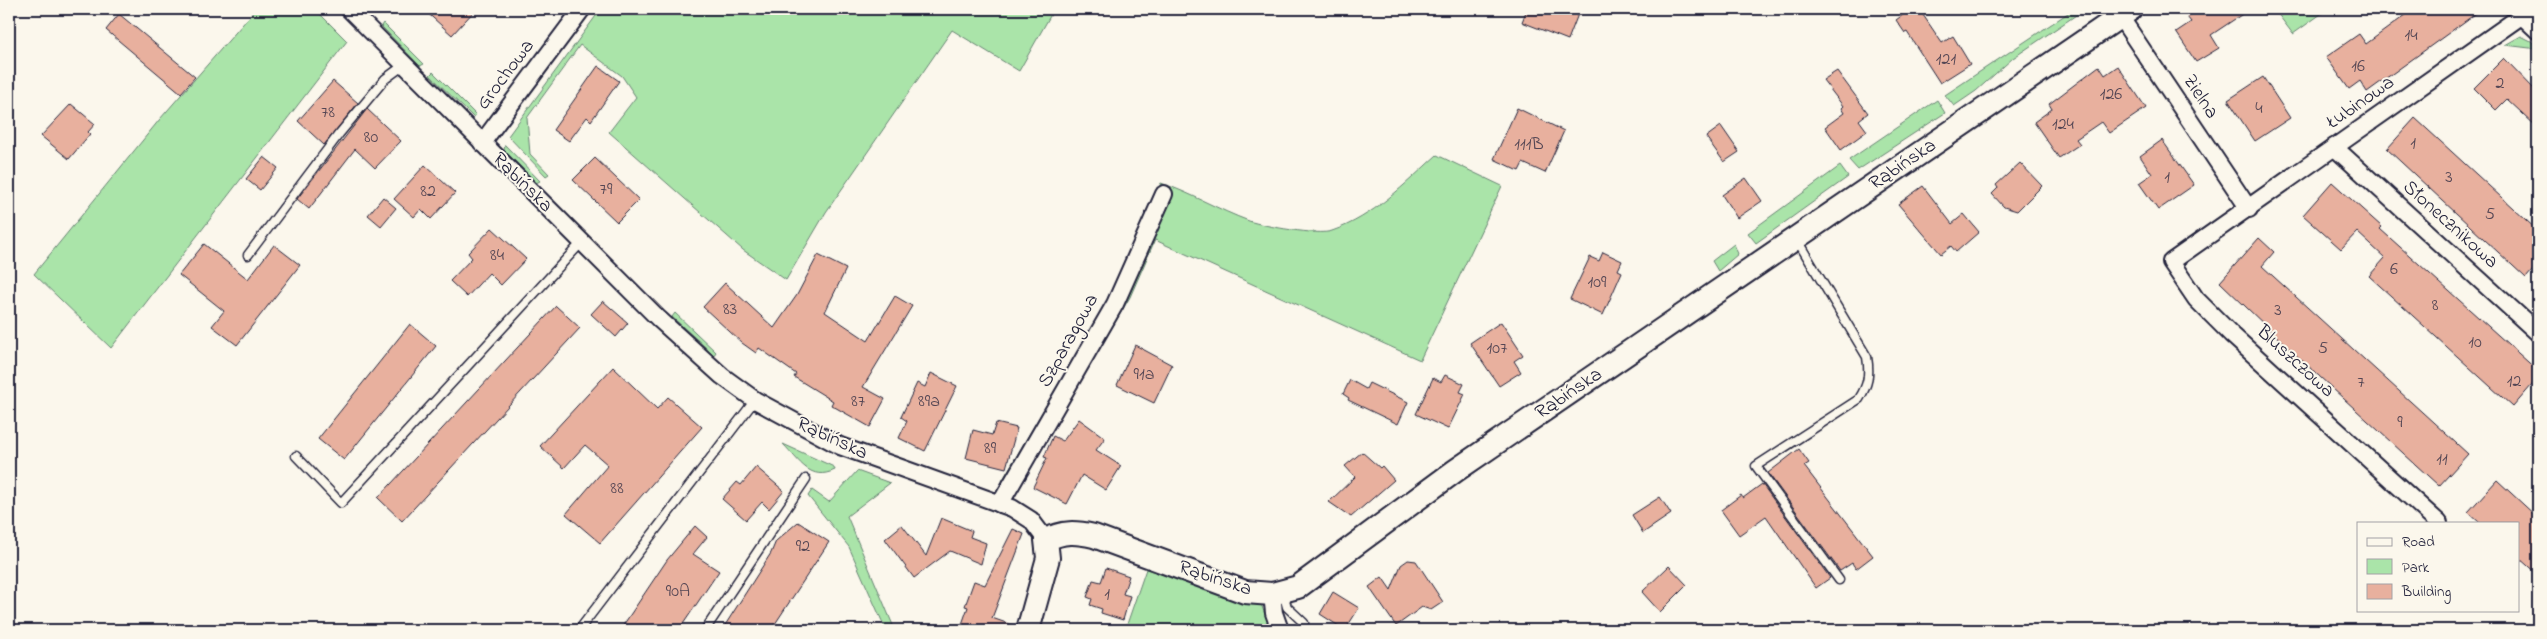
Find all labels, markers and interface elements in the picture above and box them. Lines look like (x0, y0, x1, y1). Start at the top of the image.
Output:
house number: 14 (2404, 23, 2418, 49)
street label: Grochowa (470, 34, 542, 116)
house number: 121 (1936, 47, 1956, 73)
house number: 16 (2351, 54, 2365, 80)
street label: Zielna (2175, 69, 2225, 125)
street label: Łubinowa (2320, 69, 2401, 138)
house number: 2 (2496, 71, 2505, 97)
house number: 126 (2100, 82, 2122, 108)
house number: 4 (2255, 96, 2263, 122)
house number: 78 (321, 100, 335, 126)
house number: 124 (2052, 112, 2075, 138)
house number: 80 (364, 125, 378, 151)
house number: 1 (2410, 131, 2416, 157)
house number: 111B (1514, 132, 1544, 158)
street label: Rąbińska (1864, 132, 1942, 198)
street label: Rąbińska (485, 146, 559, 220)
house number: 1 (2164, 165, 2170, 191)
house number: 3 (2445, 165, 2453, 191)
street label: Słonecznikowa (2396, 174, 2504, 276)
house number: 79 (600, 177, 613, 203)
house number: 82 (420, 179, 436, 205)
house number: 5 (2485, 202, 2495, 228)
house number: 84 (490, 243, 505, 269)
house number: 6 (2390, 257, 2398, 283)
house number: 109 (1588, 270, 1607, 296)
street label: Szparagowa (1031, 289, 1108, 394)
house number: 8 (2432, 293, 2439, 319)
house number: 83 (723, 297, 737, 323)
house number: 3 (2274, 298, 2282, 324)
street label: Bluszczowa (2248, 318, 2341, 405)
house number: 10 (2468, 330, 2482, 356)
house number: 107 (1487, 336, 1508, 362)
house number: 5 (2318, 336, 2328, 362)
street label: Rąbińska (1530, 361, 1608, 427)
house number: 91a (1134, 362, 1154, 388)
house number: 12 (2507, 369, 2521, 395)
house number: 7 (2357, 370, 2365, 396)
house number: 87 (851, 389, 866, 415)
house number: 89a (918, 389, 940, 415)
street label: Rąbińska (792, 410, 872, 468)
house number: 9 (2397, 410, 2403, 436)
house number: 89 (984, 436, 997, 462)
house number: 11 (2436, 447, 2448, 473)
house number: 88 (610, 476, 624, 502)
legend (2357, 522, 2520, 612)
text: Road (2402, 531, 2435, 553)
house number: 92 (796, 534, 810, 560)
street label: Rąbińska (1175, 554, 1255, 604)
text: Park (2402, 557, 2430, 579)
house number: 90A (666, 579, 690, 605)
text: Building (2401, 581, 2451, 604)
house number: 1 (1104, 582, 1110, 608)

